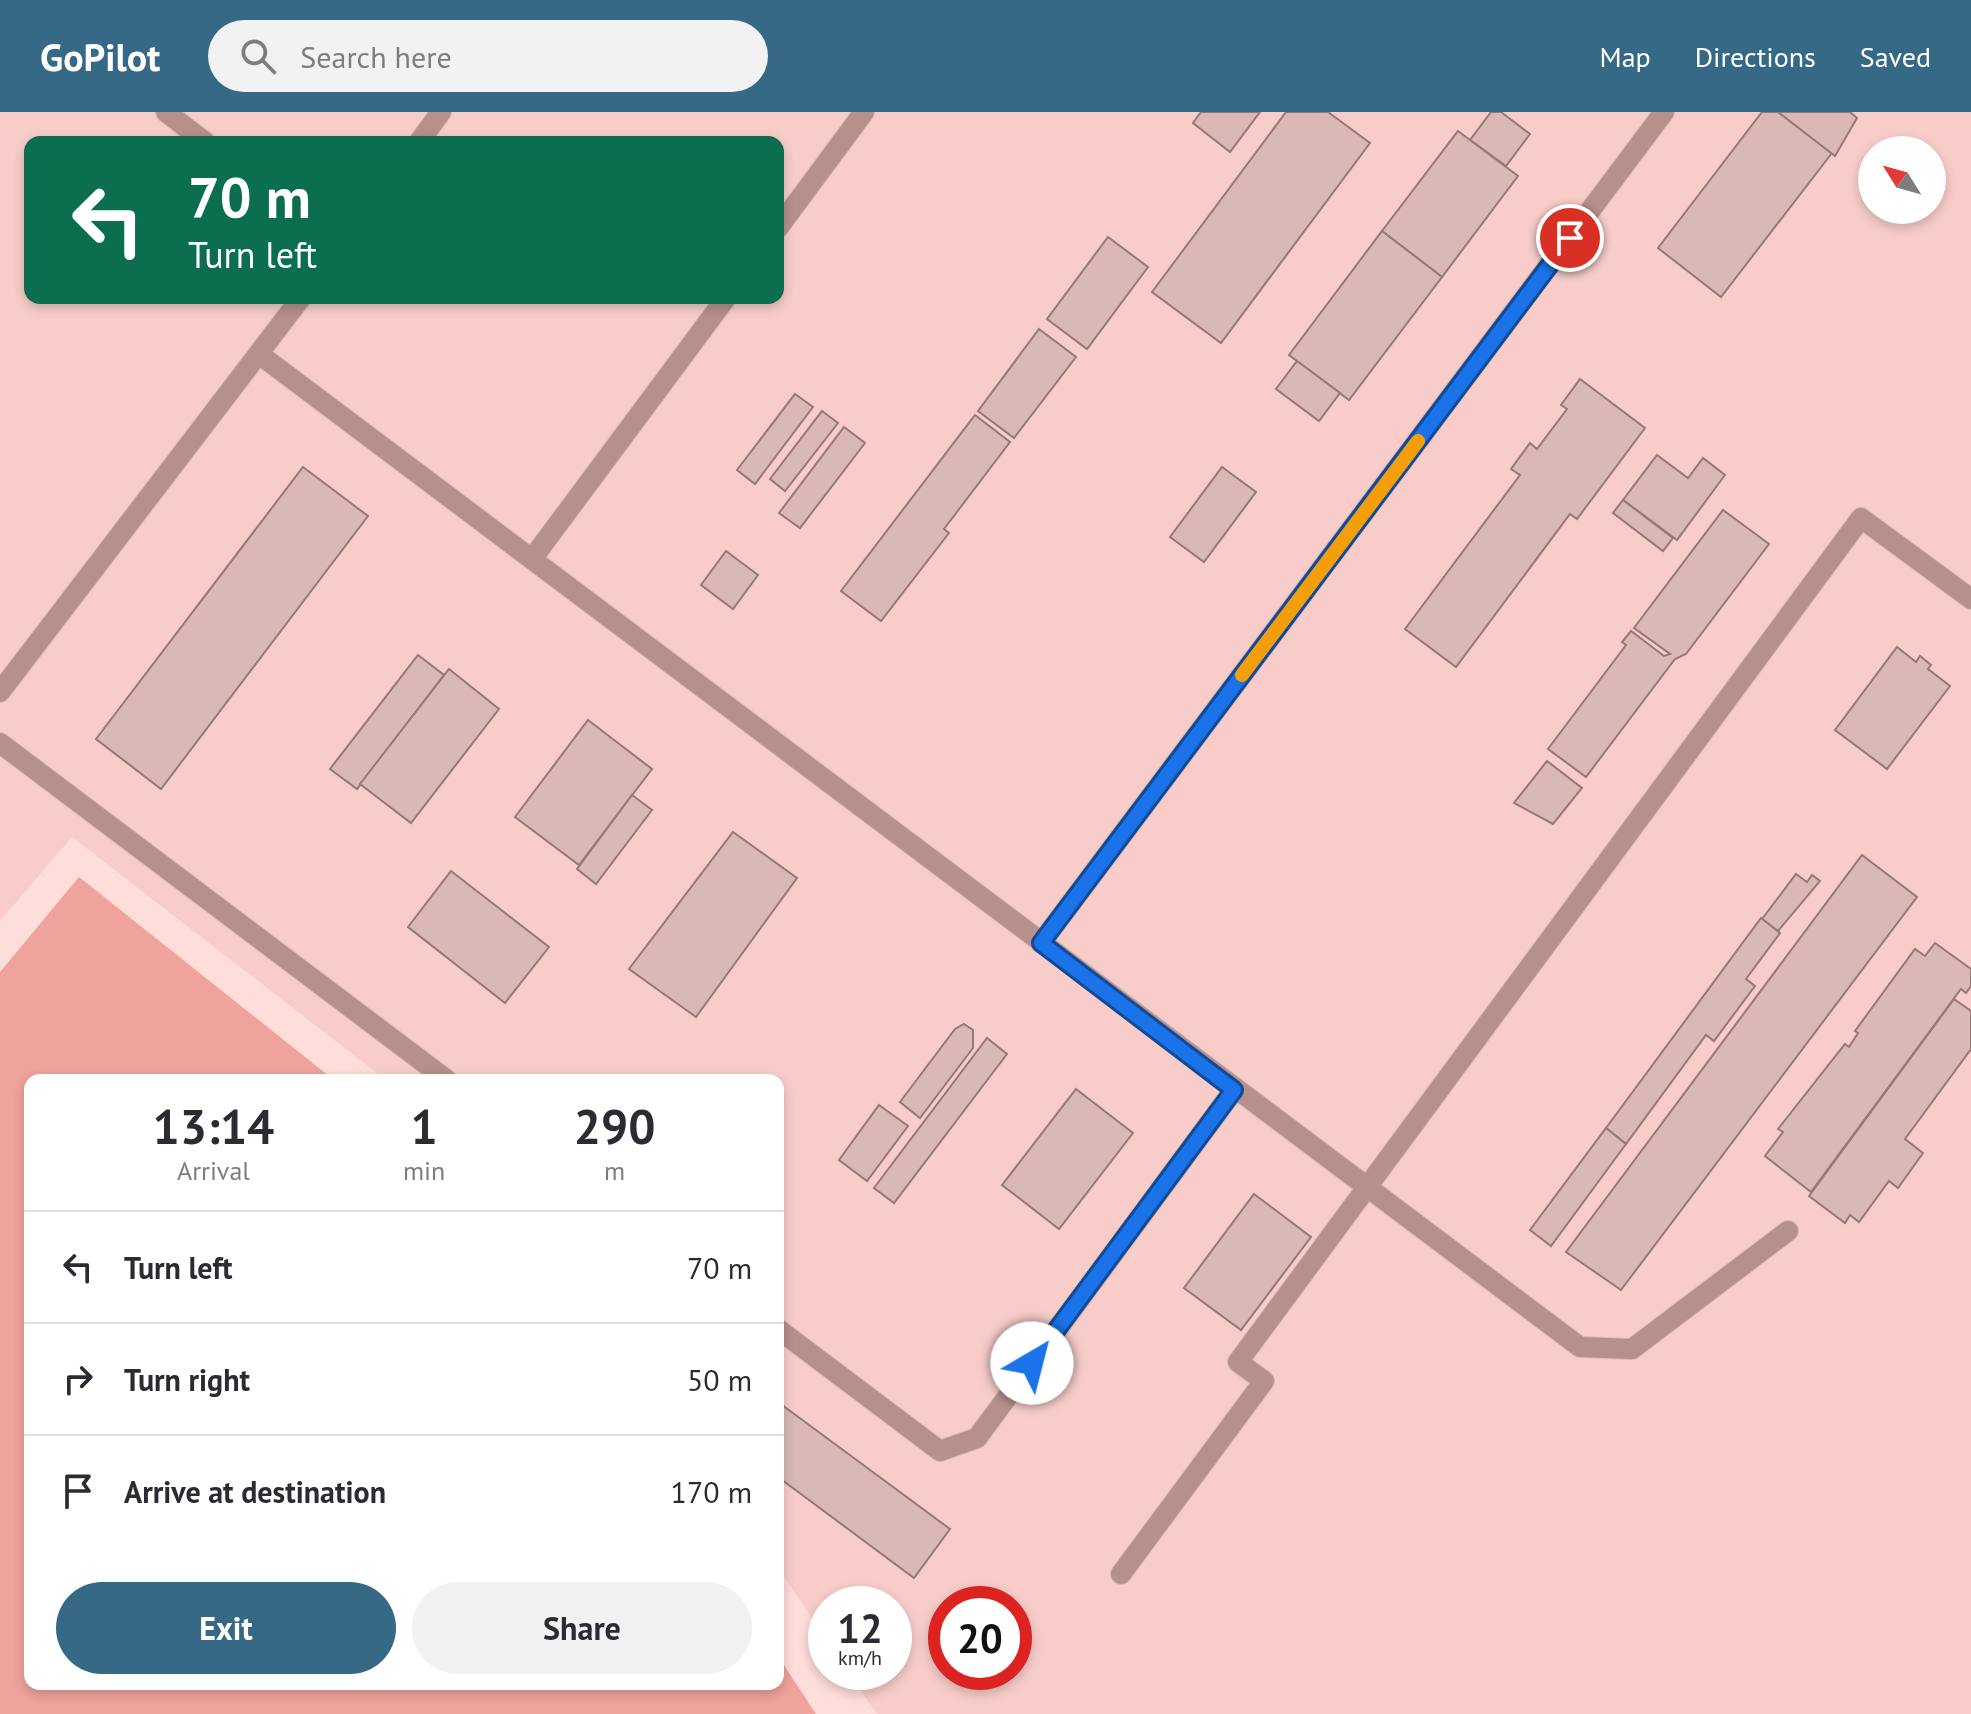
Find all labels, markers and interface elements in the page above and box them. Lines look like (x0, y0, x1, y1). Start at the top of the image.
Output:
search box (208, 20, 768, 92)
text: GoPilot (40, 32, 160, 81)
icon: search (236, 34, 280, 78)
text: Search here (300, 37, 452, 76)
text: Map (1600, 38, 1651, 75)
text: Directions (1695, 38, 1816, 75)
text: Saved (1860, 38, 1931, 75)
north arrow (1858, 136, 1946, 224)
map controls (1858, 136, 1946, 224)
text: 70 m (188, 161, 311, 233)
icon: left (56, 168, 160, 272)
pin (1536, 204, 1604, 272)
icon: arrive (1548, 216, 1592, 260)
text: Turn left (188, 231, 317, 278)
text: 13:14 (153, 1095, 274, 1157)
text: 1 (410, 1095, 438, 1157)
text: 290 (574, 1095, 655, 1157)
text: Arrival (177, 1154, 250, 1187)
text: min (403, 1154, 445, 1187)
text: m (604, 1154, 625, 1187)
icon: left (56, 1245, 100, 1289)
text: Turn left (124, 1248, 232, 1287)
text: 70 m (687, 1248, 752, 1287)
position arrow (990, 1321, 1074, 1405)
icon: right (56, 1357, 100, 1401)
text: Turn right (124, 1360, 250, 1399)
text: 50 m (687, 1360, 752, 1399)
icon: arrive (56, 1469, 100, 1513)
text: Arrive at destination (124, 1472, 386, 1511)
text: 170 m (671, 1472, 752, 1511)
button: Exit (56, 1582, 396, 1674)
button: Share (412, 1582, 752, 1674)
speed limit sign: 20 (928, 1586, 1032, 1690)
text: 12 (837, 1602, 883, 1654)
text: km/h (838, 1645, 882, 1671)

